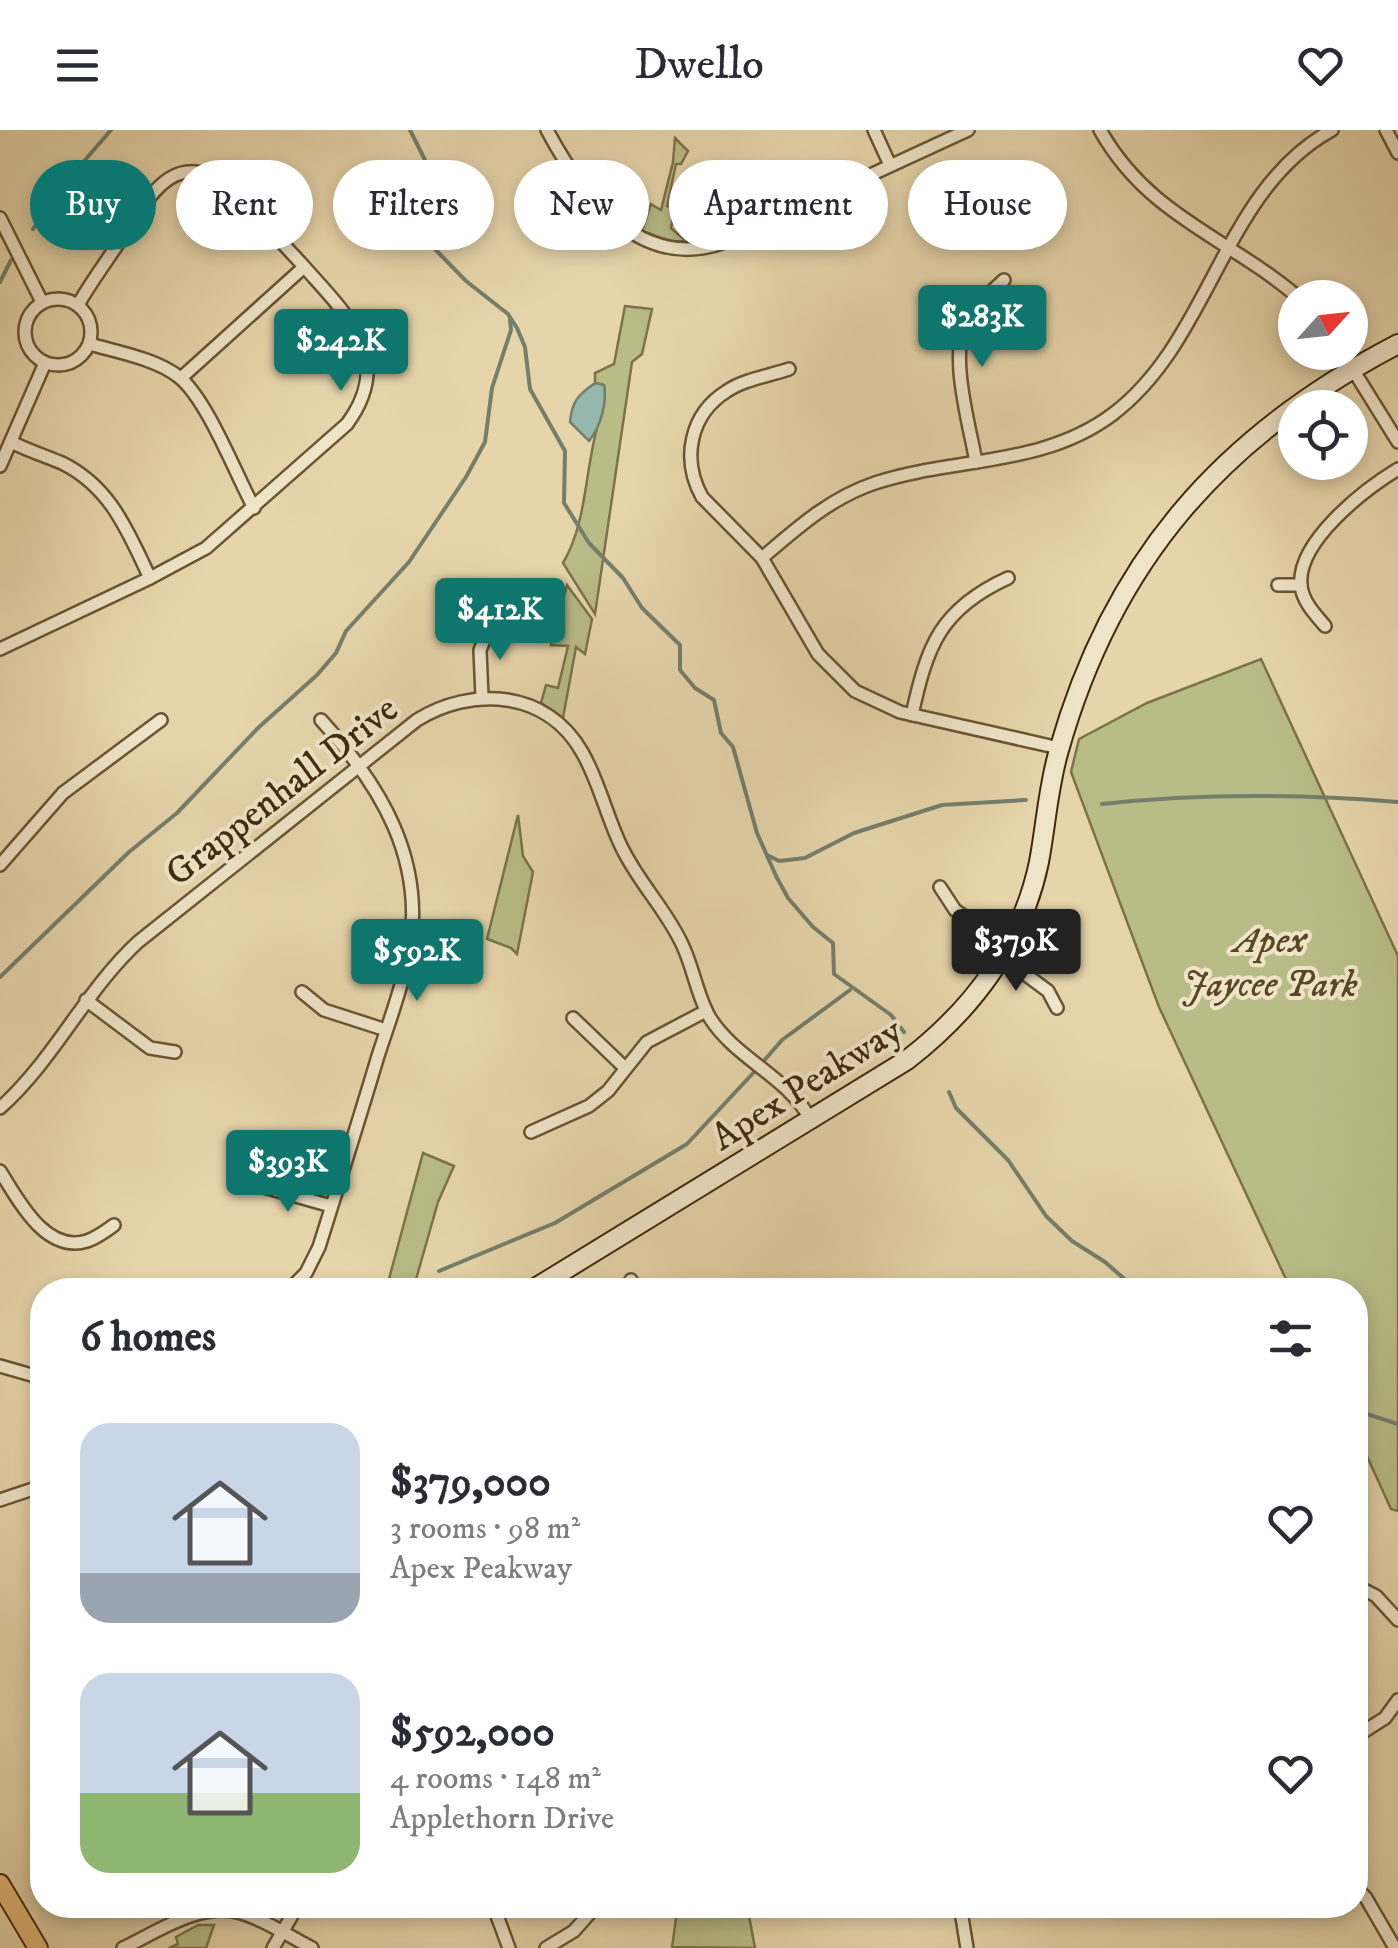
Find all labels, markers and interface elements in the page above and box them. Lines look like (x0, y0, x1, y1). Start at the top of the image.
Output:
text: Dwello (634, 37, 764, 93)
icon: menu (50, 38, 105, 93)
icon: heart (1293, 38, 1348, 93)
chip: Buy (30, 160, 156, 250)
chip: Rent (176, 160, 313, 250)
chip: Filters (333, 160, 494, 250)
chip: New (514, 160, 649, 250)
chip: Apartment (669, 160, 888, 250)
chip: House (908, 160, 1067, 250)
north arrow (1278, 280, 1368, 370)
map controls (1278, 280, 1368, 480)
pin: $283K (912, 285, 1052, 370)
text: $283K (940, 297, 1024, 337)
pin: $242K (271, 309, 411, 394)
text: $242K (296, 321, 386, 361)
button: locate (1278, 390, 1368, 480)
pin: $412K (430, 578, 570, 663)
text: $412K (457, 590, 543, 630)
street label: Grappenhall Drive (156, 686, 408, 897)
pin: $379K (946, 909, 1086, 994)
park label: Apex Jaycee Park (1182, 917, 1358, 1009)
pin: $592K (347, 919, 487, 1004)
text: $379K (974, 921, 1058, 961)
text: $592K (373, 931, 461, 971)
street label: Apex Peakway (703, 1007, 912, 1162)
pin: $393K (218, 1130, 358, 1215)
text: $393K (248, 1142, 328, 1182)
icon: filters (1263, 1311, 1318, 1366)
text: 6 homes (80, 1312, 216, 1364)
text: $379,000 (390, 1457, 551, 1509)
icon: home (160, 1463, 280, 1583)
icon: heart (1263, 1496, 1318, 1551)
text: 3 rooms · 98 m² (390, 1509, 580, 1549)
text: Apex Peakway (390, 1549, 572, 1589)
text: $592,000 (390, 1707, 555, 1759)
icon: home (160, 1713, 280, 1833)
icon: heart (1263, 1746, 1318, 1801)
text: 4 rooms · 148 m² (390, 1759, 601, 1799)
text: Applethorn Drive (390, 1799, 614, 1839)

